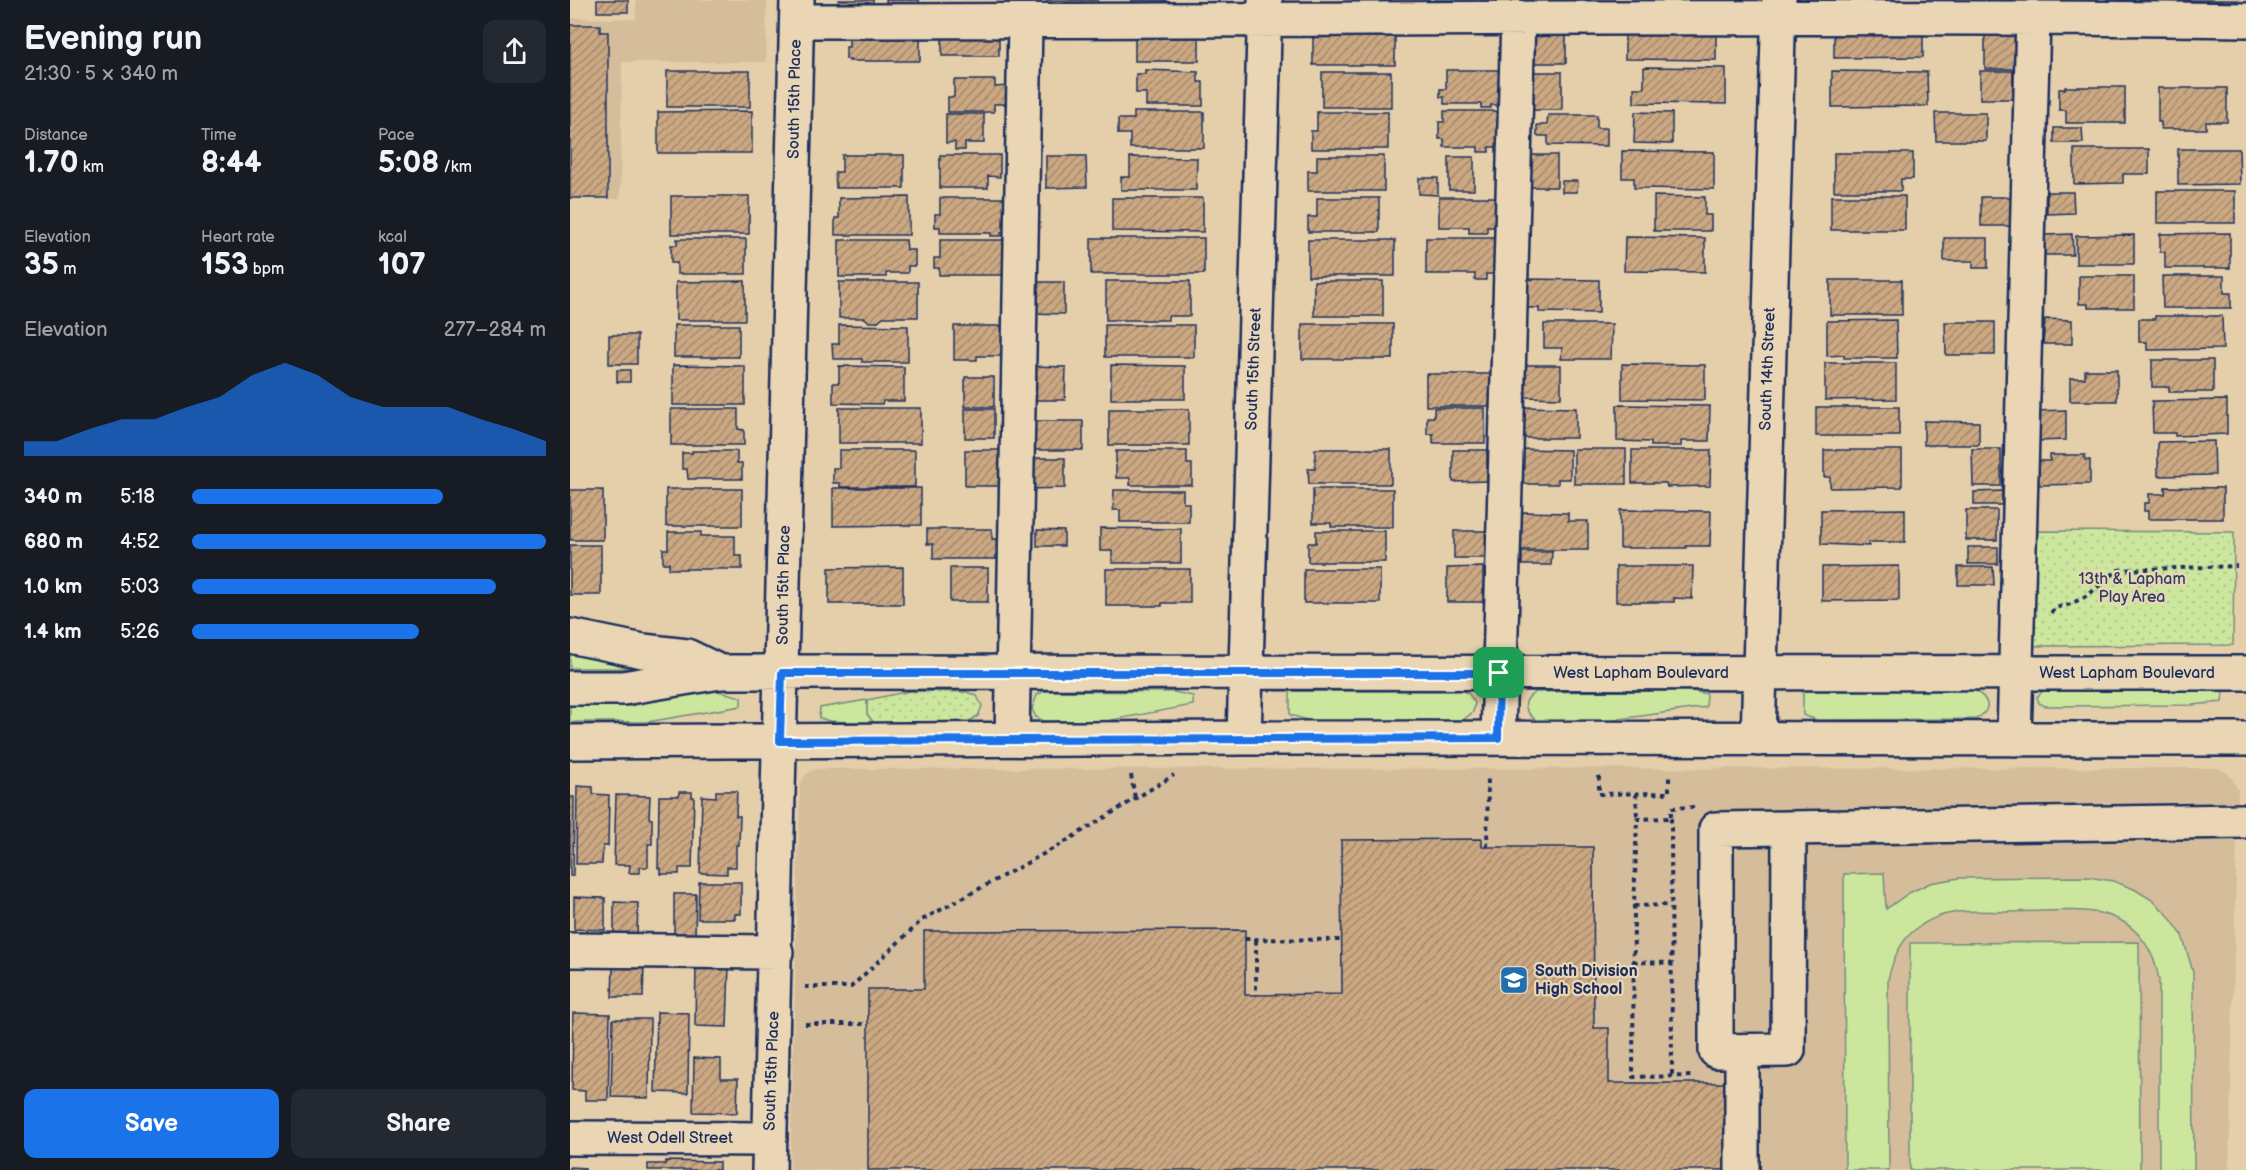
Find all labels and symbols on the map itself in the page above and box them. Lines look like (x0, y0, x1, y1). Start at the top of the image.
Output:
street label: South 15th Place (784, 39, 806, 159)
street label: South 15th Street (1242, 307, 1266, 431)
street label: South 14th Street (1756, 307, 1780, 431)
street label: South 15th Place (773, 525, 795, 645)
park label: 13th & Lapham Play Area (2078, 570, 2186, 607)
pin (1473, 647, 1524, 698)
street label: West Lapham Boulevard (1553, 664, 1729, 683)
street label: West Lapham Boulevard (2039, 664, 2215, 683)
place label: South Division High School (1535, 962, 1638, 999)
school or university icon: South Division High School (1498, 964, 1530, 996)
street label: South 15th Place (760, 1010, 784, 1131)
street label: West Odell Street (607, 1129, 733, 1148)

